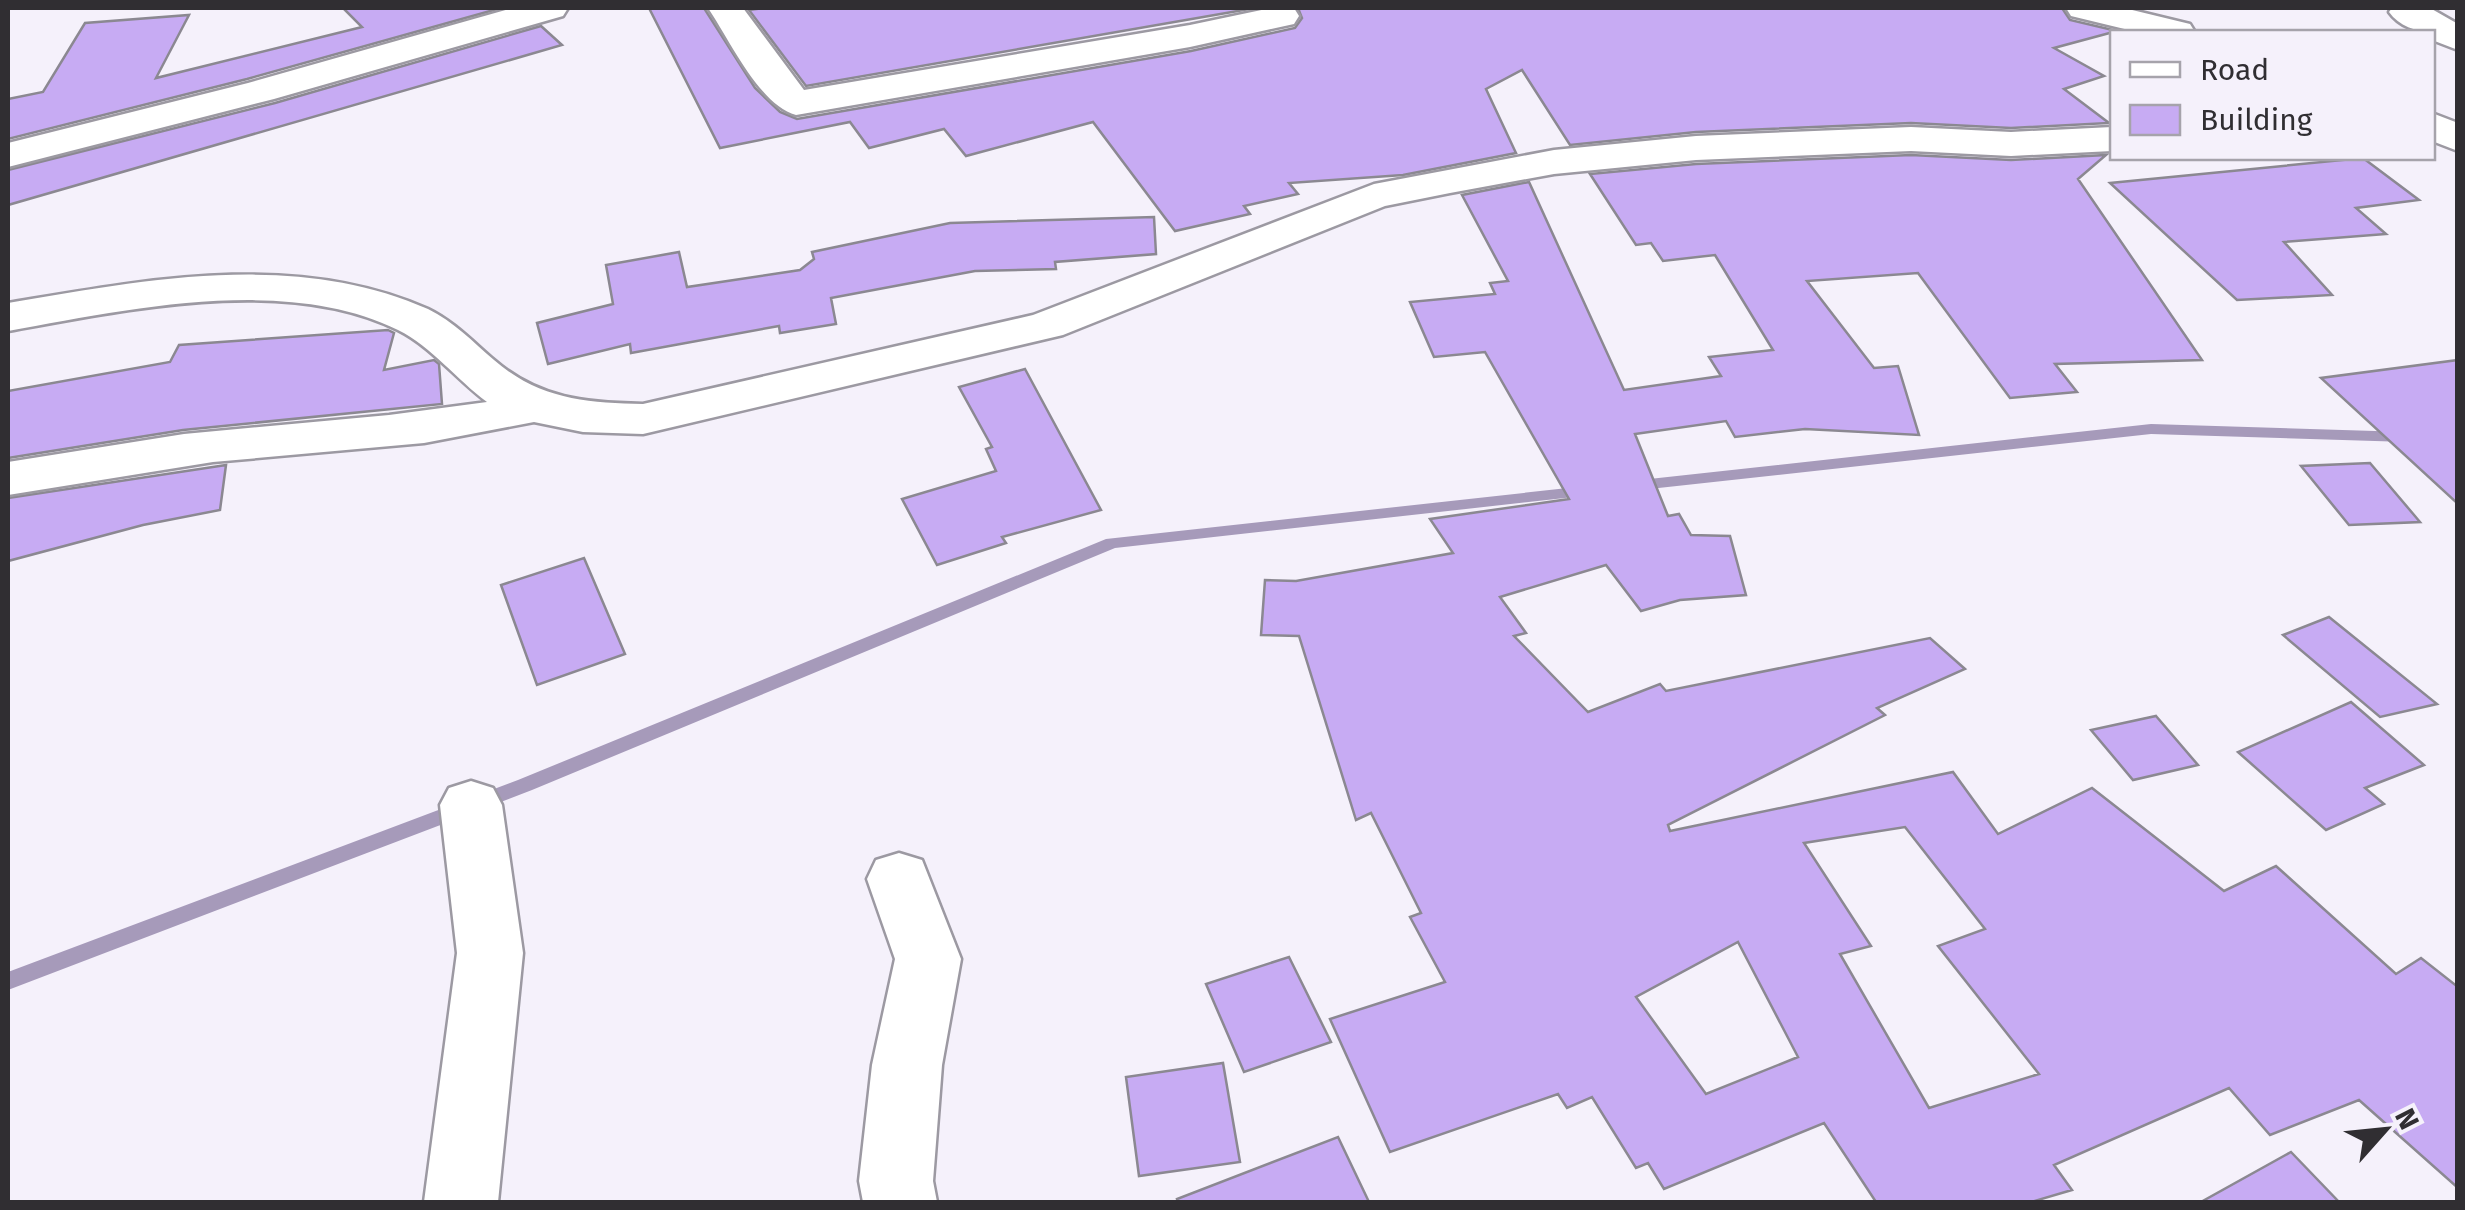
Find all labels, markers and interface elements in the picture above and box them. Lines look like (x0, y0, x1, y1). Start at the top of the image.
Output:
legend (2110, 30, 2435, 160)
text: Road (2200, 52, 2269, 88)
text: Building (2200, 102, 2313, 138)
north arrow (2335, 1080, 2435, 1180)
text: N (2388, 1103, 2426, 1135)

